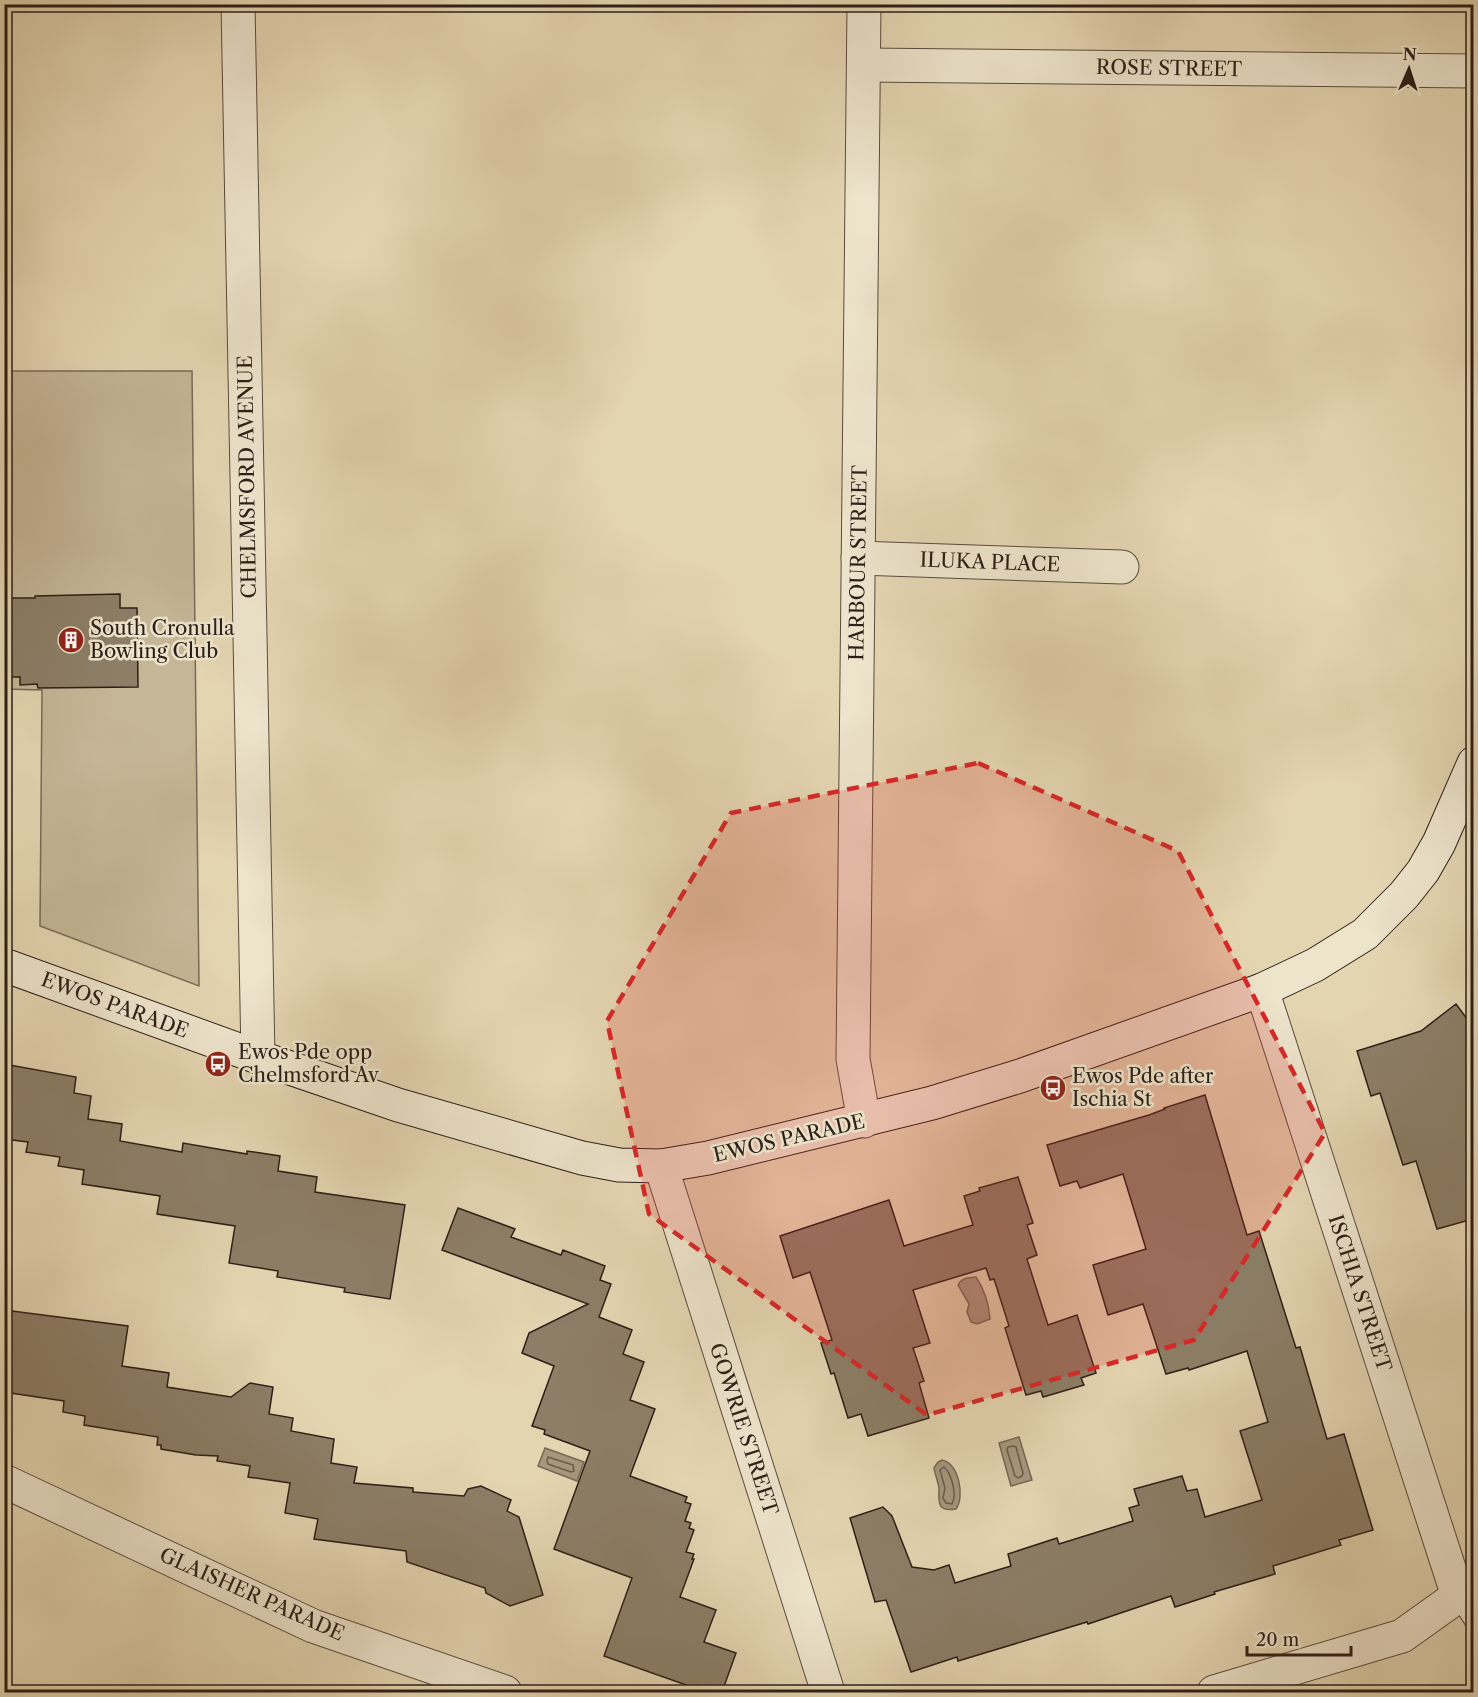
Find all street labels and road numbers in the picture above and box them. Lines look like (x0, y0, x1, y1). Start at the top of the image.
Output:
street label: ROSE STREET (1096, 55, 1242, 81)
street label: CHELMSFORD AVENUE (233, 355, 261, 599)
street label: HARBOUR STREET (844, 465, 872, 661)
street label: ILUKA PLACE (919, 548, 1061, 576)
street label: EWOS PARADE (38, 967, 192, 1043)
street label: EWOS PARADE (711, 1109, 867, 1167)
street label: ISCHIA STREET (1323, 1212, 1397, 1374)
street label: GOWRIE STREET (705, 1340, 783, 1518)
street label: GLAISHER PARADE (156, 1542, 348, 1646)

